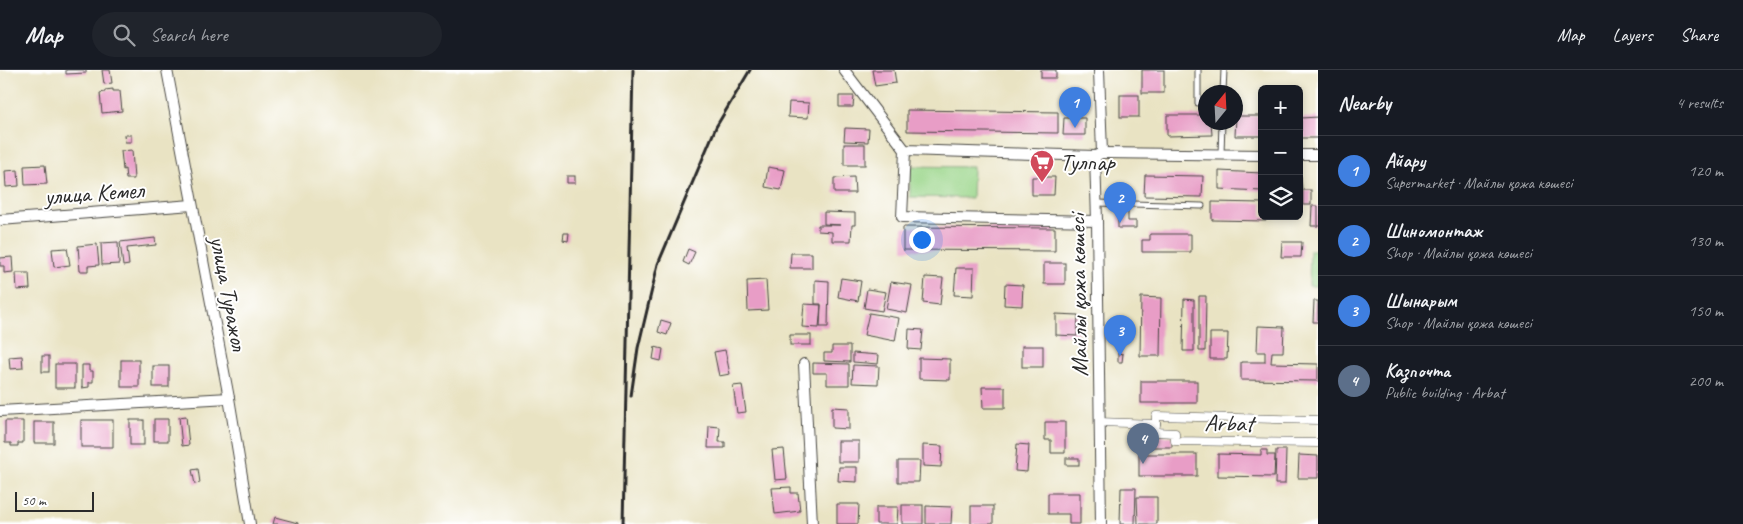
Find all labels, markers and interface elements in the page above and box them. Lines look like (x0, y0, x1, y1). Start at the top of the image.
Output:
search box (92, 12, 442, 57)
text: Map (25, 20, 62, 50)
icon: search (110, 21, 138, 49)
text: Search here (150, 23, 228, 47)
text: Map (1557, 24, 1585, 46)
text: Layers (1613, 24, 1652, 46)
text: Share (1680, 24, 1718, 46)
north arrow (1198, 85, 1243, 130)
map controls (1258, 85, 1303, 220)
button: + (1258, 85, 1303, 130)
pin: 1 (1059, 87, 1091, 128)
text: Nearby (1338, 90, 1391, 116)
text: 4 results (1676, 93, 1723, 113)
button: − (1258, 130, 1303, 175)
place label: Тулпар (1060, 147, 1117, 177)
supermarket icon: Тулпар (1029, 149, 1055, 183)
text: Айару (1385, 149, 1426, 173)
text: 1 (1350, 161, 1358, 181)
text: 120 m (1689, 161, 1723, 181)
text: Supermarket · Майлы қожа көшесі (1385, 173, 1573, 193)
street label: улица Кемел (41, 174, 146, 212)
button: layers (1258, 175, 1303, 220)
pin: 2 (1104, 182, 1136, 223)
street label: Майлы қожа көшесі (1062, 211, 1094, 377)
text: Шиномонтаж (1385, 219, 1482, 243)
your location (909, 227, 935, 253)
street label: улица Туражол (203, 231, 255, 354)
text: 2 (1350, 231, 1358, 251)
text: 130 m (1689, 231, 1723, 251)
text: Shop · Майлы қожа көшесі (1385, 243, 1532, 263)
text: Шынарым (1385, 289, 1457, 313)
text: 3 (1350, 301, 1358, 321)
text: 150 m (1689, 301, 1723, 321)
text: Shop · Майлы қожа көшесі (1385, 313, 1532, 333)
pin: 3 (1104, 315, 1136, 356)
text: Казпочта (1385, 359, 1450, 383)
text: 4 (1350, 371, 1358, 391)
text: 200 m (1689, 371, 1723, 391)
text: Public building · Arbat (1385, 383, 1505, 403)
street label: Arbat (1204, 408, 1257, 438)
pin: 4 (1127, 423, 1159, 464)
scale bar (15, 489, 94, 512)
text: 50 m (22, 492, 46, 509)

